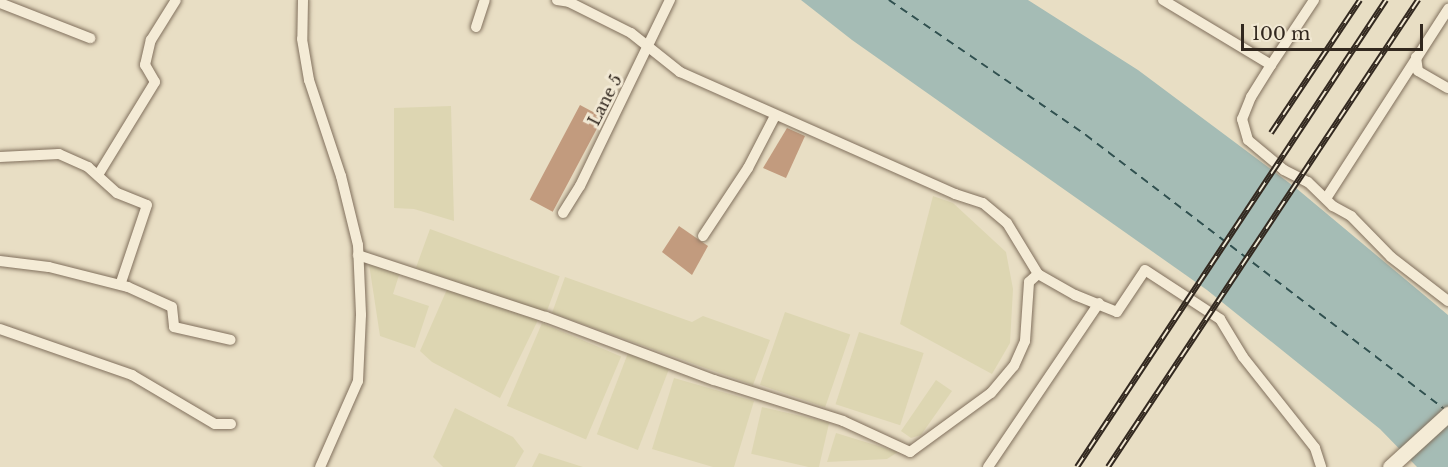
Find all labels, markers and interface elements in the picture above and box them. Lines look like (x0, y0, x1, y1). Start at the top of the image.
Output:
scale bar (1244, 12, 1426, 50)
text: 100 m (1252, 23, 1310, 45)
street label: Lane 5 (584, 71, 626, 129)

